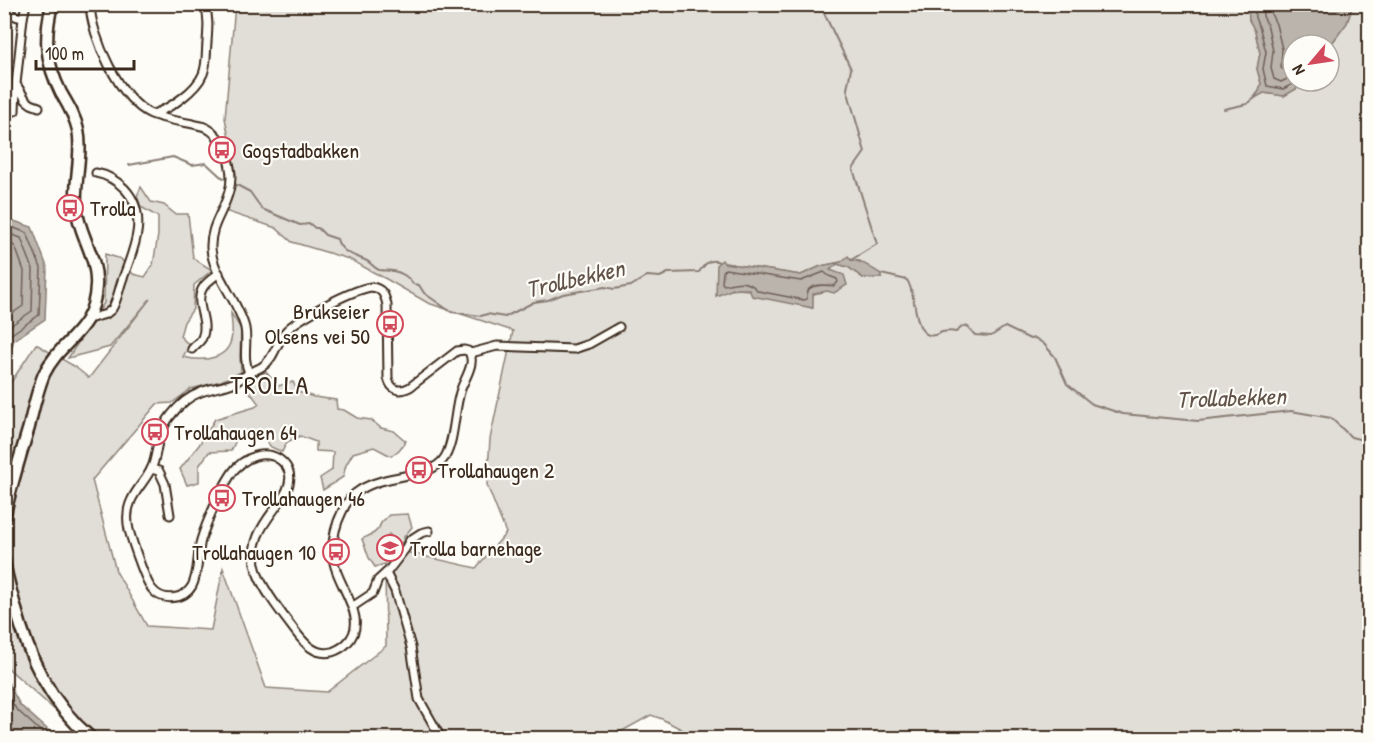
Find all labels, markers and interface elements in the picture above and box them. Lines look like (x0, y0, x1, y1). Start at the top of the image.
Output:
scale bar (36, 33, 134, 71)
north arrow (1281, 33, 1341, 93)
text: 100 m (45, 41, 84, 66)
text: N (1286, 61, 1310, 79)
bus stop icon: Gogstadbakken (207, 135, 237, 165)
place label: Gogstadbakken (242, 135, 359, 165)
bus stop icon: Trolla (55, 193, 85, 223)
place label: Trolla (90, 193, 136, 223)
water label: Trollbekken (522, 251, 629, 305)
place label: Brukseier Olsens vei 50 (265, 296, 371, 351)
bus stop icon: Brukseier Olsens vei 50 (375, 309, 405, 339)
district label: TROLLA (230, 367, 310, 402)
water label: Trollabekken (1176, 379, 1288, 415)
bus stop icon: Trollahaugen 64 (140, 417, 170, 447)
place label: Trollahaugen 64 (174, 417, 297, 447)
bus stop icon: Trollahaugen 2 (404, 455, 434, 485)
place label: Trollahaugen 2 (438, 455, 555, 485)
bus stop icon: Trollahaugen 46 (207, 483, 237, 513)
place label: Trollahaugen 46 (242, 483, 365, 513)
school or university icon: Trolla barnehage (375, 533, 405, 563)
place label: Trolla barnehage (410, 533, 542, 563)
place label: Trollahaugen 10 (192, 537, 316, 567)
bus stop icon: Trollahaugen 10 (321, 537, 351, 567)

